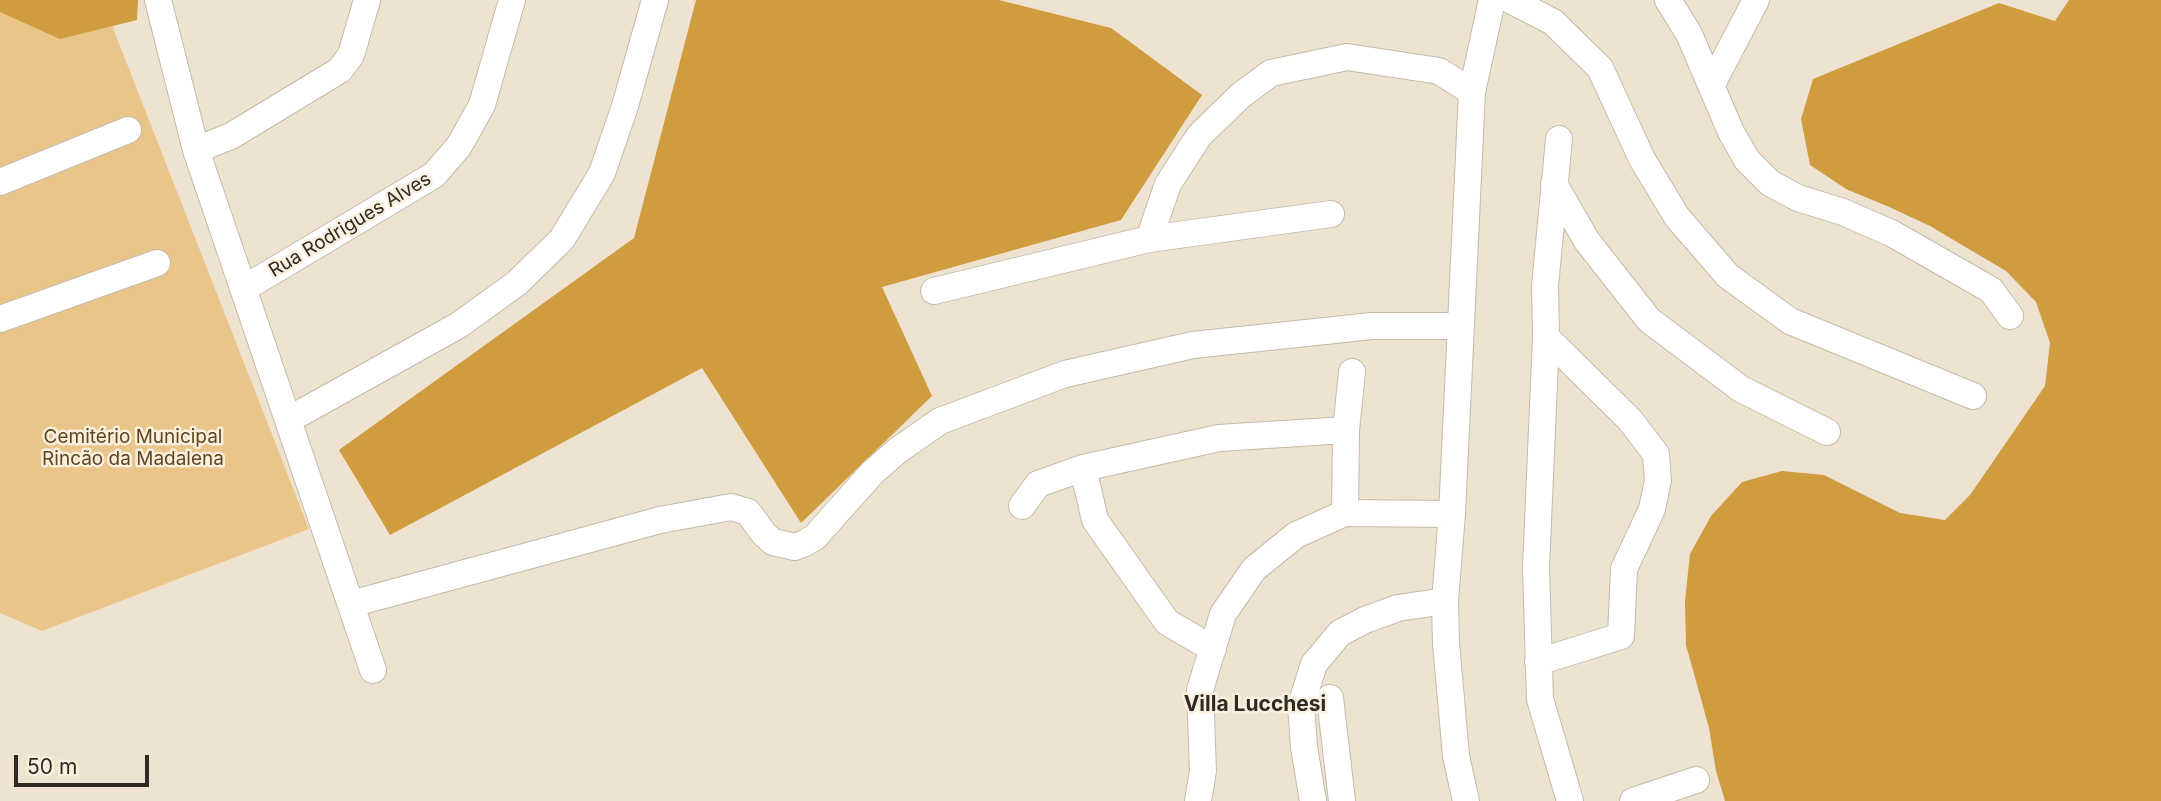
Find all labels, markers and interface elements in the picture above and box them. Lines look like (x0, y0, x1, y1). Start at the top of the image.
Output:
street label: Rua Rodrigues Alves (265, 168, 435, 282)
park label: Cemitério Municipal Rincão da Madalena (42, 426, 224, 470)
district label: Villa Lucchesi (1184, 692, 1326, 718)
scale bar (18, 742, 152, 786)
text: 50 m (27, 754, 77, 779)

